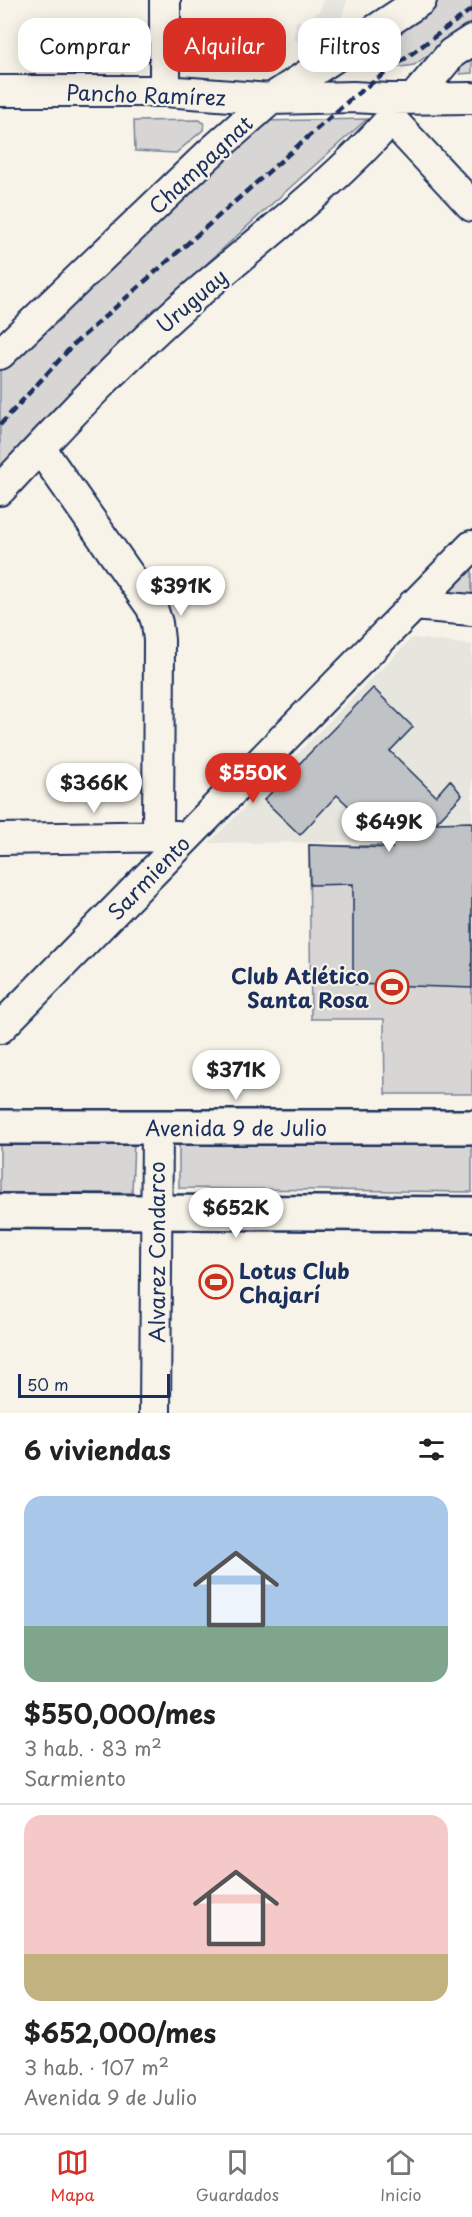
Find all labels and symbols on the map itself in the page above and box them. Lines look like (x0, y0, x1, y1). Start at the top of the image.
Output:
street label: Pancho Ramírez (66, 75, 226, 113)
street label: Champagnat (141, 107, 259, 221)
street label: Uruguay (148, 260, 234, 340)
pin: $391K (139, 566, 223, 617)
pin: $550K (211, 753, 295, 804)
pin: $366K (52, 763, 136, 814)
pin: $649K (347, 802, 431, 853)
street label: Sarmiento (99, 827, 197, 927)
place label: Club Atlético Santa Rosa (231, 959, 369, 1015)
sports icon: Club Atlético Santa Rosa (374, 969, 410, 1005)
pin: $371K (194, 1050, 278, 1101)
street label: Avenida 9 de Julio (145, 1111, 327, 1143)
street label: Alvarez Condarco (140, 1161, 172, 1343)
pin: $652K (194, 1188, 278, 1239)
place label: Lotus Club Chajarí (239, 1254, 350, 1310)
sports icon: Lotus Club Chajarí (198, 1264, 234, 1300)
scale bar (18, 1371, 170, 1398)

